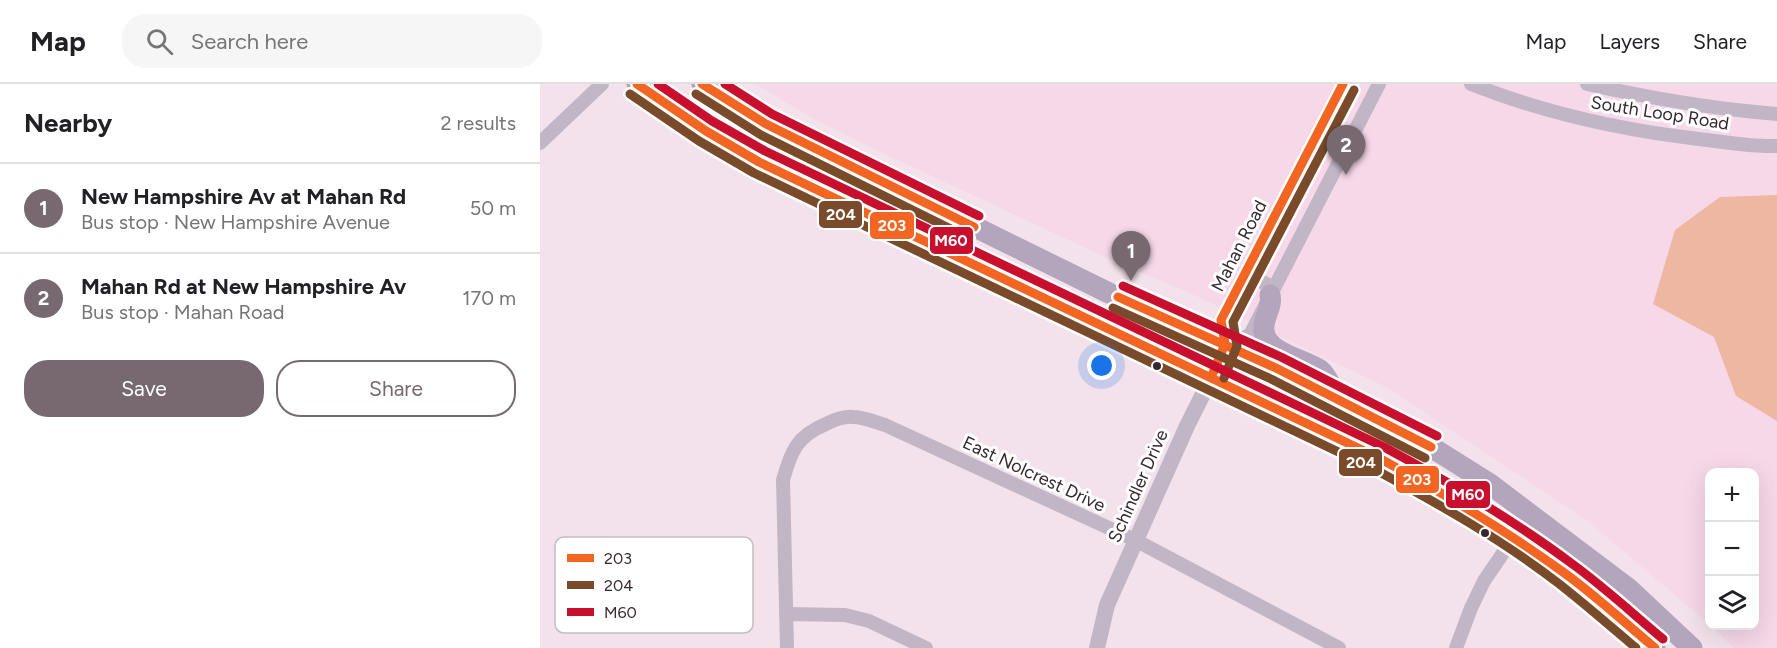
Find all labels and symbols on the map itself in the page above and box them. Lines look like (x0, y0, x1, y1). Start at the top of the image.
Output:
street label: South Loop Road (1589, 91, 1731, 135)
pin: 2 (1326, 126, 1366, 175)
street label: Mahan Road (1207, 197, 1271, 295)
line badge: 204 (818, 200, 863, 229)
text: 204 (826, 205, 856, 224)
line badge: 203 (869, 211, 915, 240)
text: 203 (878, 216, 906, 235)
line badge: M60 (929, 226, 974, 255)
text: M60 (934, 231, 968, 250)
pin: 1 (1112, 232, 1150, 281)
your location (1087, 351, 1116, 380)
unlabelled marker (1151, 360, 1163, 372)
street label: Schindler Drive (1103, 426, 1173, 546)
street label: East Nolcrest Drive (959, 431, 1109, 517)
line badge: 204 (1338, 448, 1383, 477)
text: 204 (1346, 453, 1376, 472)
line badge: 203 (1395, 465, 1440, 494)
text: 203 (1403, 470, 1431, 489)
line badge: M60 (1445, 480, 1491, 509)
text: M60 (1451, 485, 1485, 504)
unlabelled marker (1479, 527, 1491, 539)
legend (555, 537, 753, 633)
text: 203 (604, 549, 632, 568)
text: 204 (604, 576, 633, 595)
text: M60 (604, 603, 637, 622)

